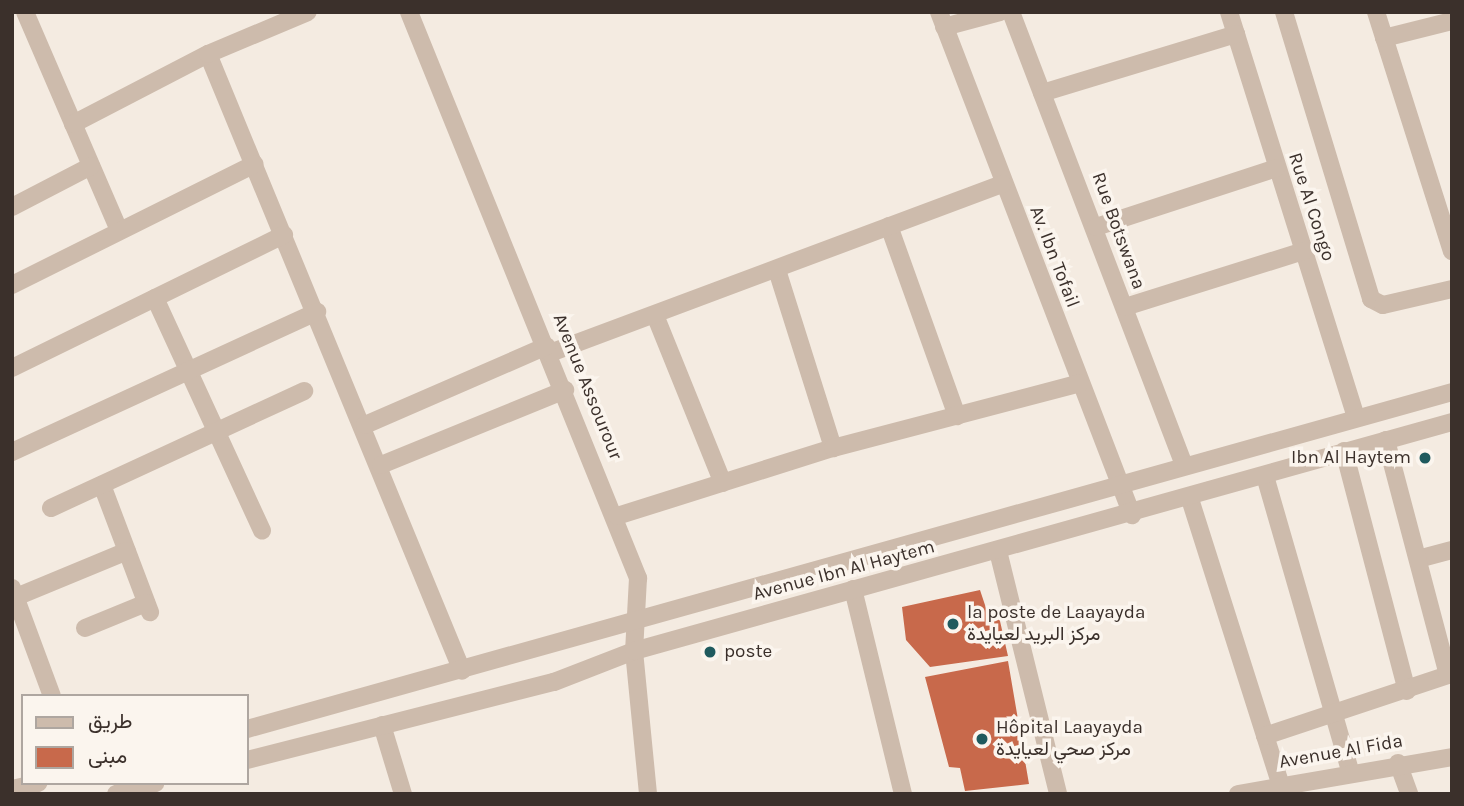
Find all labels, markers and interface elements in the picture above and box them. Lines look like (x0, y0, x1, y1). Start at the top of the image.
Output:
street label: Rue Al Congo (1283, 150, 1339, 264)
street label: Rue Botswana (1086, 169, 1150, 293)
street label: Av. Ibn Tofail (1024, 203, 1084, 311)
street label: Avenue Assourour (547, 311, 627, 463)
place label: Ibn Al Haytem (1291, 447, 1411, 469)
marker: Ibn Al Haytem (1417, 450, 1433, 466)
street label: Avenue Ibn Al Haytem (751, 536, 937, 606)
place label: la poste de Laayayda مركز البريد لعيايدة (967, 602, 1145, 646)
marker: la poste de Laayayda مركز البريد لعيايدة (945, 616, 961, 632)
place label: poste (724, 641, 772, 663)
marker: poste (702, 644, 718, 660)
legend (21, 694, 248, 785)
text: طريق (88, 709, 133, 733)
place label: Hôpital Laayayda مركز صحي لعيايدة (996, 717, 1143, 761)
street label: Avenue Al Fida (1277, 730, 1405, 774)
marker: Hôpital Laayayda مركز صحي لعيايدة (974, 731, 990, 747)
text: مبنى (88, 744, 127, 768)

